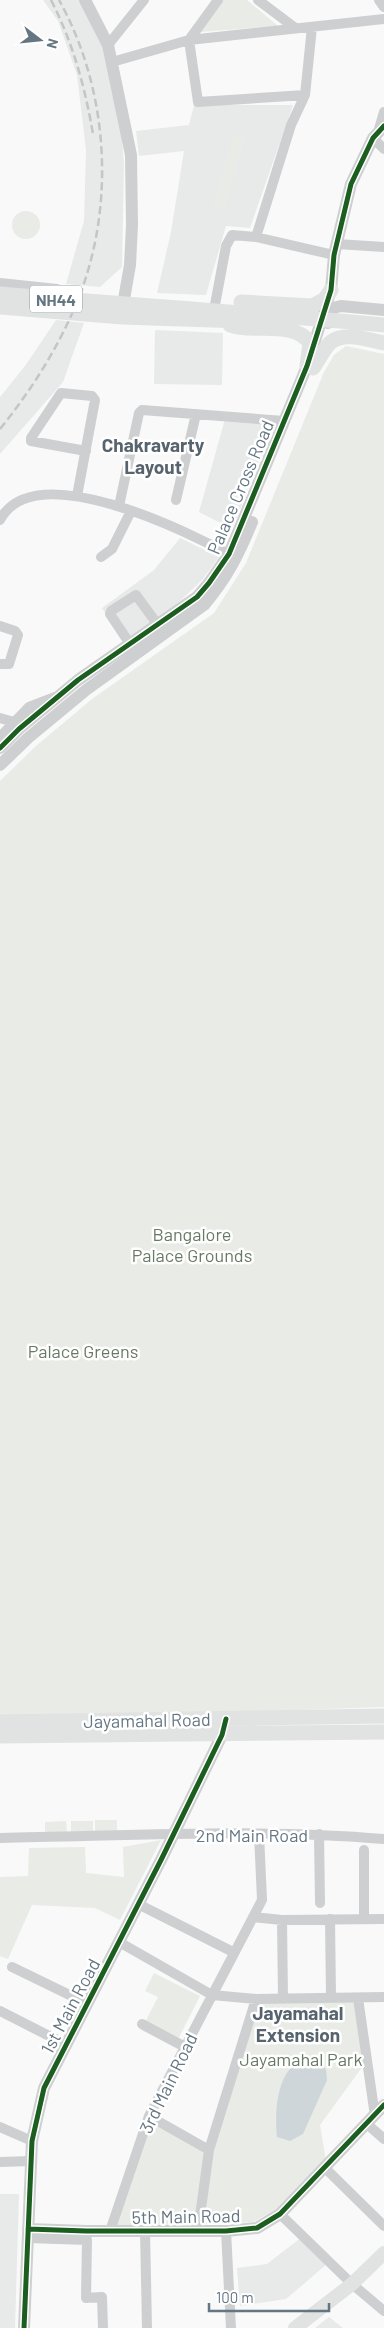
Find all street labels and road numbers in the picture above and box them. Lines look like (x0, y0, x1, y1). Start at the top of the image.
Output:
road number: NH44 (30, 286, 82, 312)
street label: Palace Cross Road (202, 417, 278, 557)
street label: Jayamahal Road (83, 1708, 211, 1732)
street label: 2nd Main Road (196, 1824, 308, 1846)
street label: 1st Main Road (36, 1955, 104, 2057)
street label: 3rd Main Road (134, 2029, 202, 2137)
street label: 5th Main Road (131, 2204, 241, 2228)

